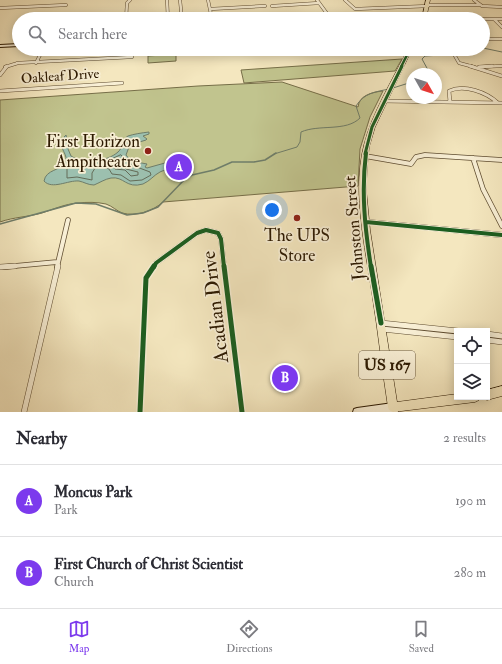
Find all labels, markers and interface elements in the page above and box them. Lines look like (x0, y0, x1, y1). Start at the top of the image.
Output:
search box (12, 12, 490, 56)
icon: search (26, 23, 48, 45)
text: Search here (58, 25, 127, 44)
street label: Oakleaf Drive (20, 65, 100, 87)
north arrow (406, 68, 442, 104)
place label: First Horizon Ampitheatre (46, 131, 140, 173)
marker: First Horizon Ampitheatre (143, 146, 153, 156)
pin: A (166, 152, 192, 182)
street label: Johnston Street (339, 174, 370, 282)
your location (262, 200, 282, 220)
marker: The UPS Store (292, 213, 302, 223)
place label: The UPS Store (264, 225, 330, 266)
street label: Acadian Drive (196, 250, 234, 365)
map controls (454, 328, 490, 400)
button: locate (454, 328, 490, 364)
road number: US 167 (359, 351, 415, 379)
pin: B (272, 363, 298, 393)
button: layers (454, 364, 490, 400)
text: Nearby (16, 428, 67, 449)
text: 2 results (443, 430, 486, 446)
text: Moncus Park (54, 483, 133, 502)
text: A (25, 493, 33, 509)
text: 190 m (455, 493, 486, 509)
text: Park (54, 502, 78, 518)
text: First Church of Christ Scientist (54, 555, 243, 574)
text: B (25, 565, 33, 581)
text: 280 m (454, 565, 486, 581)
text: Church (54, 574, 94, 590)
tab: Map (68, 618, 90, 655)
tab: Directions (226, 618, 273, 655)
tab: Saved (409, 618, 434, 655)

